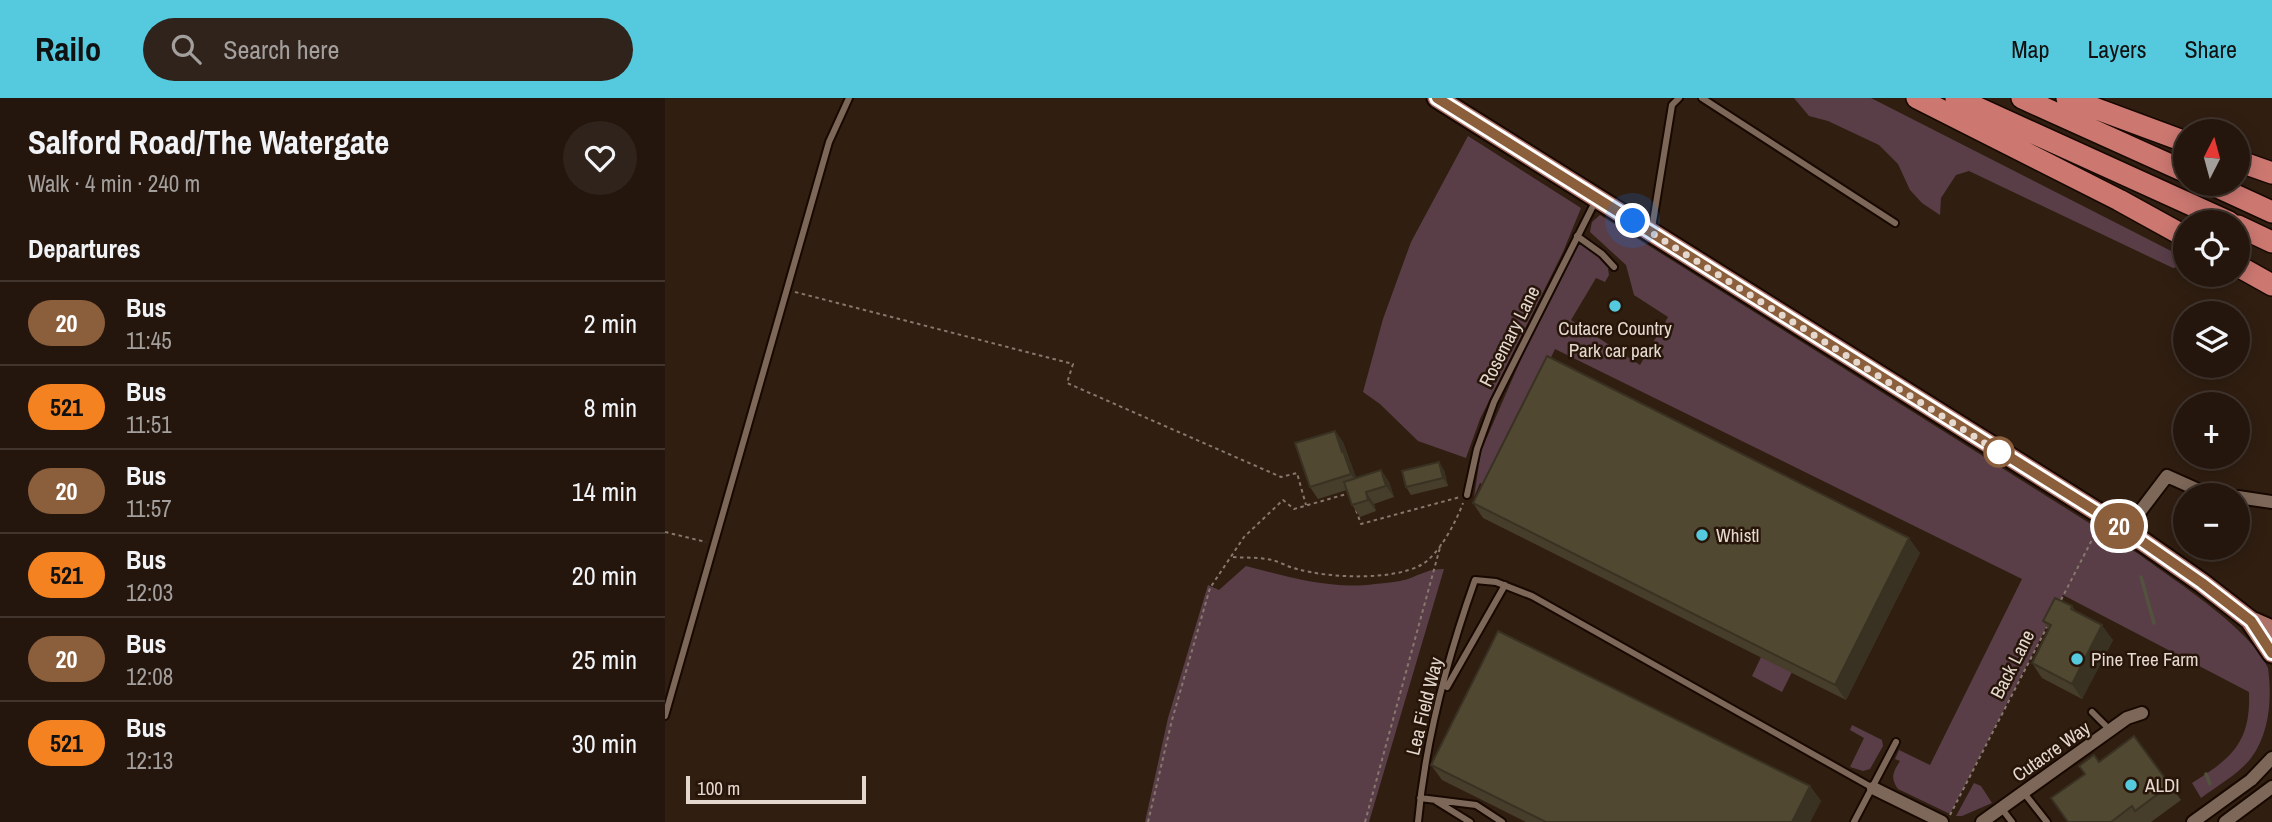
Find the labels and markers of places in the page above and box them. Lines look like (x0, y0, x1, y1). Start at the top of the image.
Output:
marker: Cutacre Country Park car park (1607, 298, 1623, 314)
place label: Cutacre Country Park car park (1558, 315, 1672, 363)
unlabelled marker (1984, 437, 2014, 467)
place label: Whistl (1716, 522, 1759, 548)
marker: Whistl (1694, 527, 1710, 543)
place label: Pine Tree Farm (2091, 646, 2199, 672)
marker: Pine Tree Farm (2069, 651, 2085, 667)
place label: ALDI (2144, 772, 2180, 798)
marker: ALDI (2123, 777, 2139, 793)

